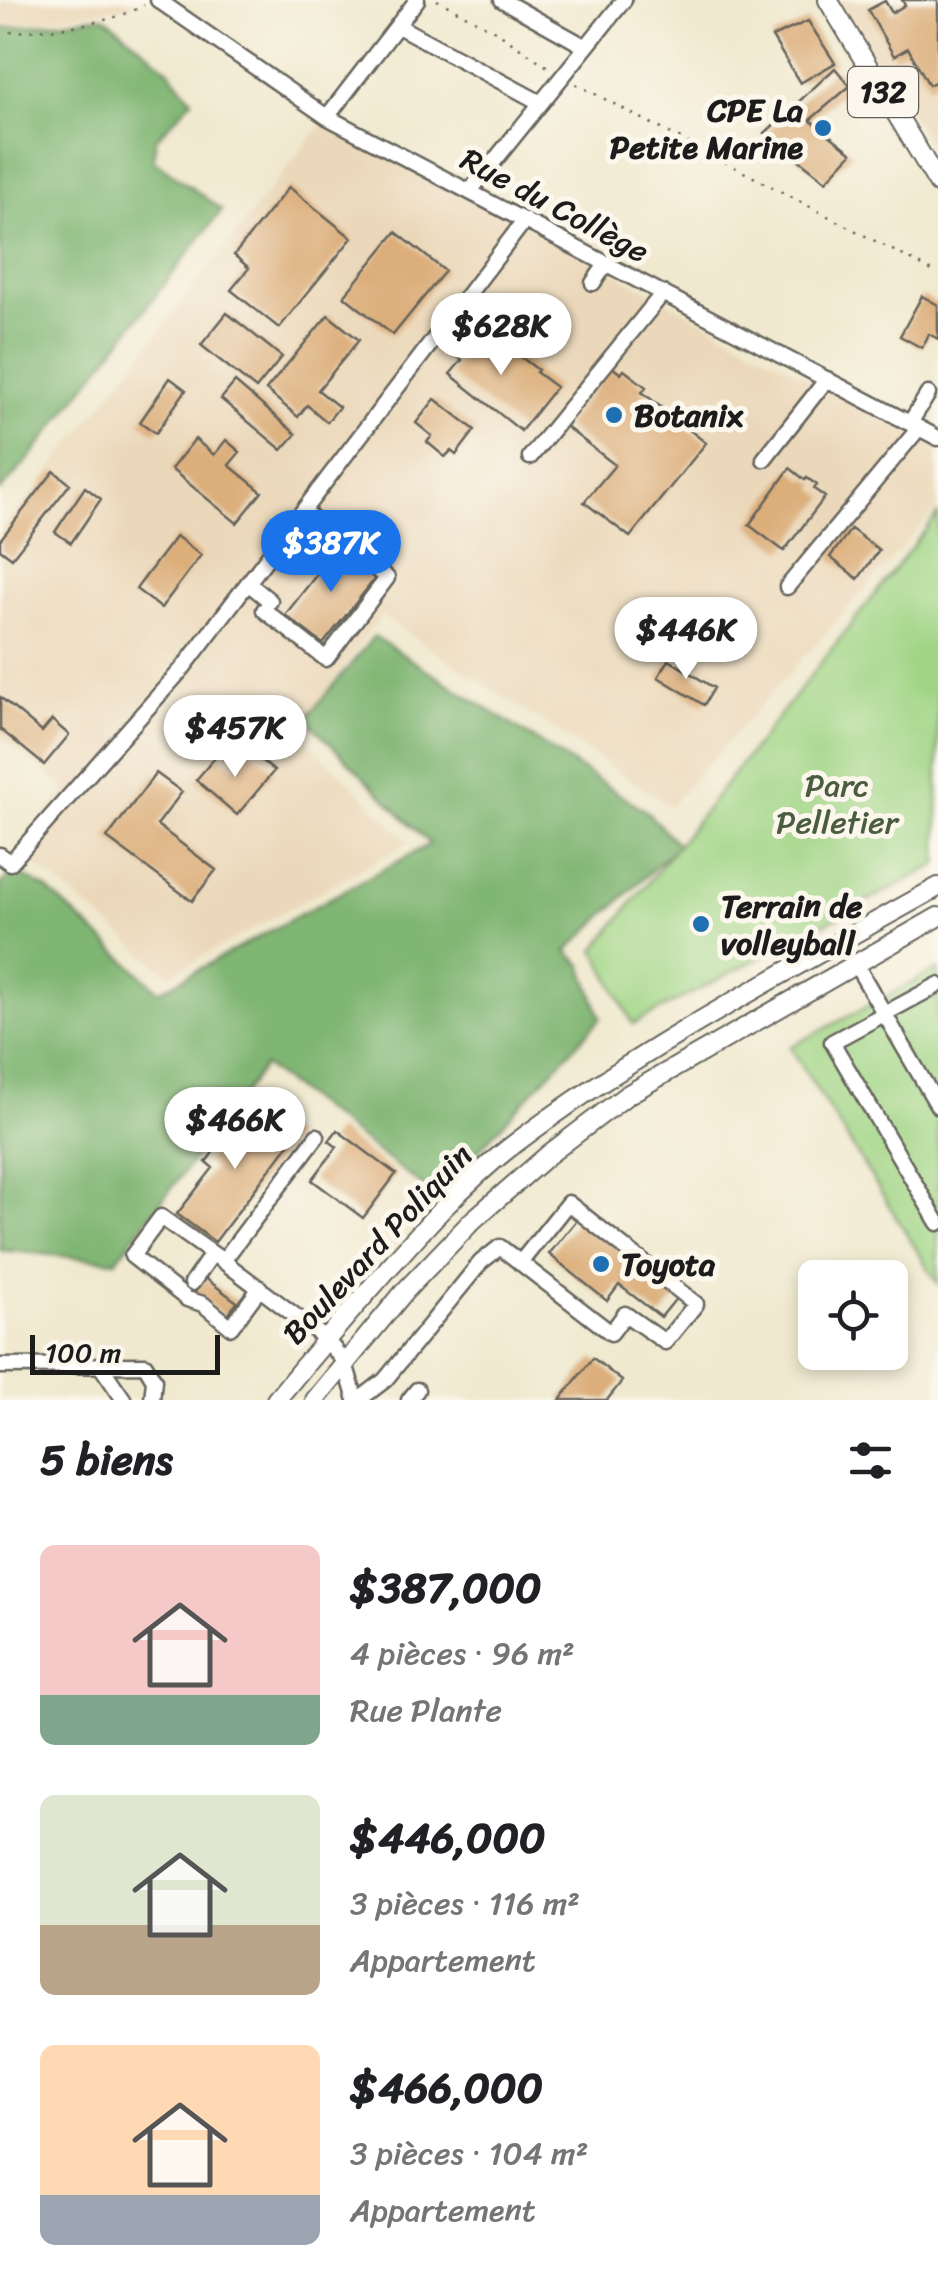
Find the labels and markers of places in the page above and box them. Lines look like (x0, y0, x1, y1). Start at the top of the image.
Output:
place label: CPE La Petite Marine (610, 82, 804, 176)
marker: CPE La Petite Marine (812, 117, 834, 139)
pin: $628K (431, 293, 571, 378)
place label: Botanix (634, 387, 745, 444)
marker: Botanix (603, 404, 625, 426)
pin: $387K (261, 510, 401, 595)
pin: $446K (616, 597, 756, 682)
pin: $457K (165, 695, 305, 780)
place label: Terrain de volleyball (721, 878, 863, 972)
marker: Terrain de volleyball (690, 913, 712, 935)
pin: $466K (165, 1087, 305, 1172)
place label: Toyota (621, 1236, 716, 1293)
marker: Toyota (590, 1253, 612, 1275)

